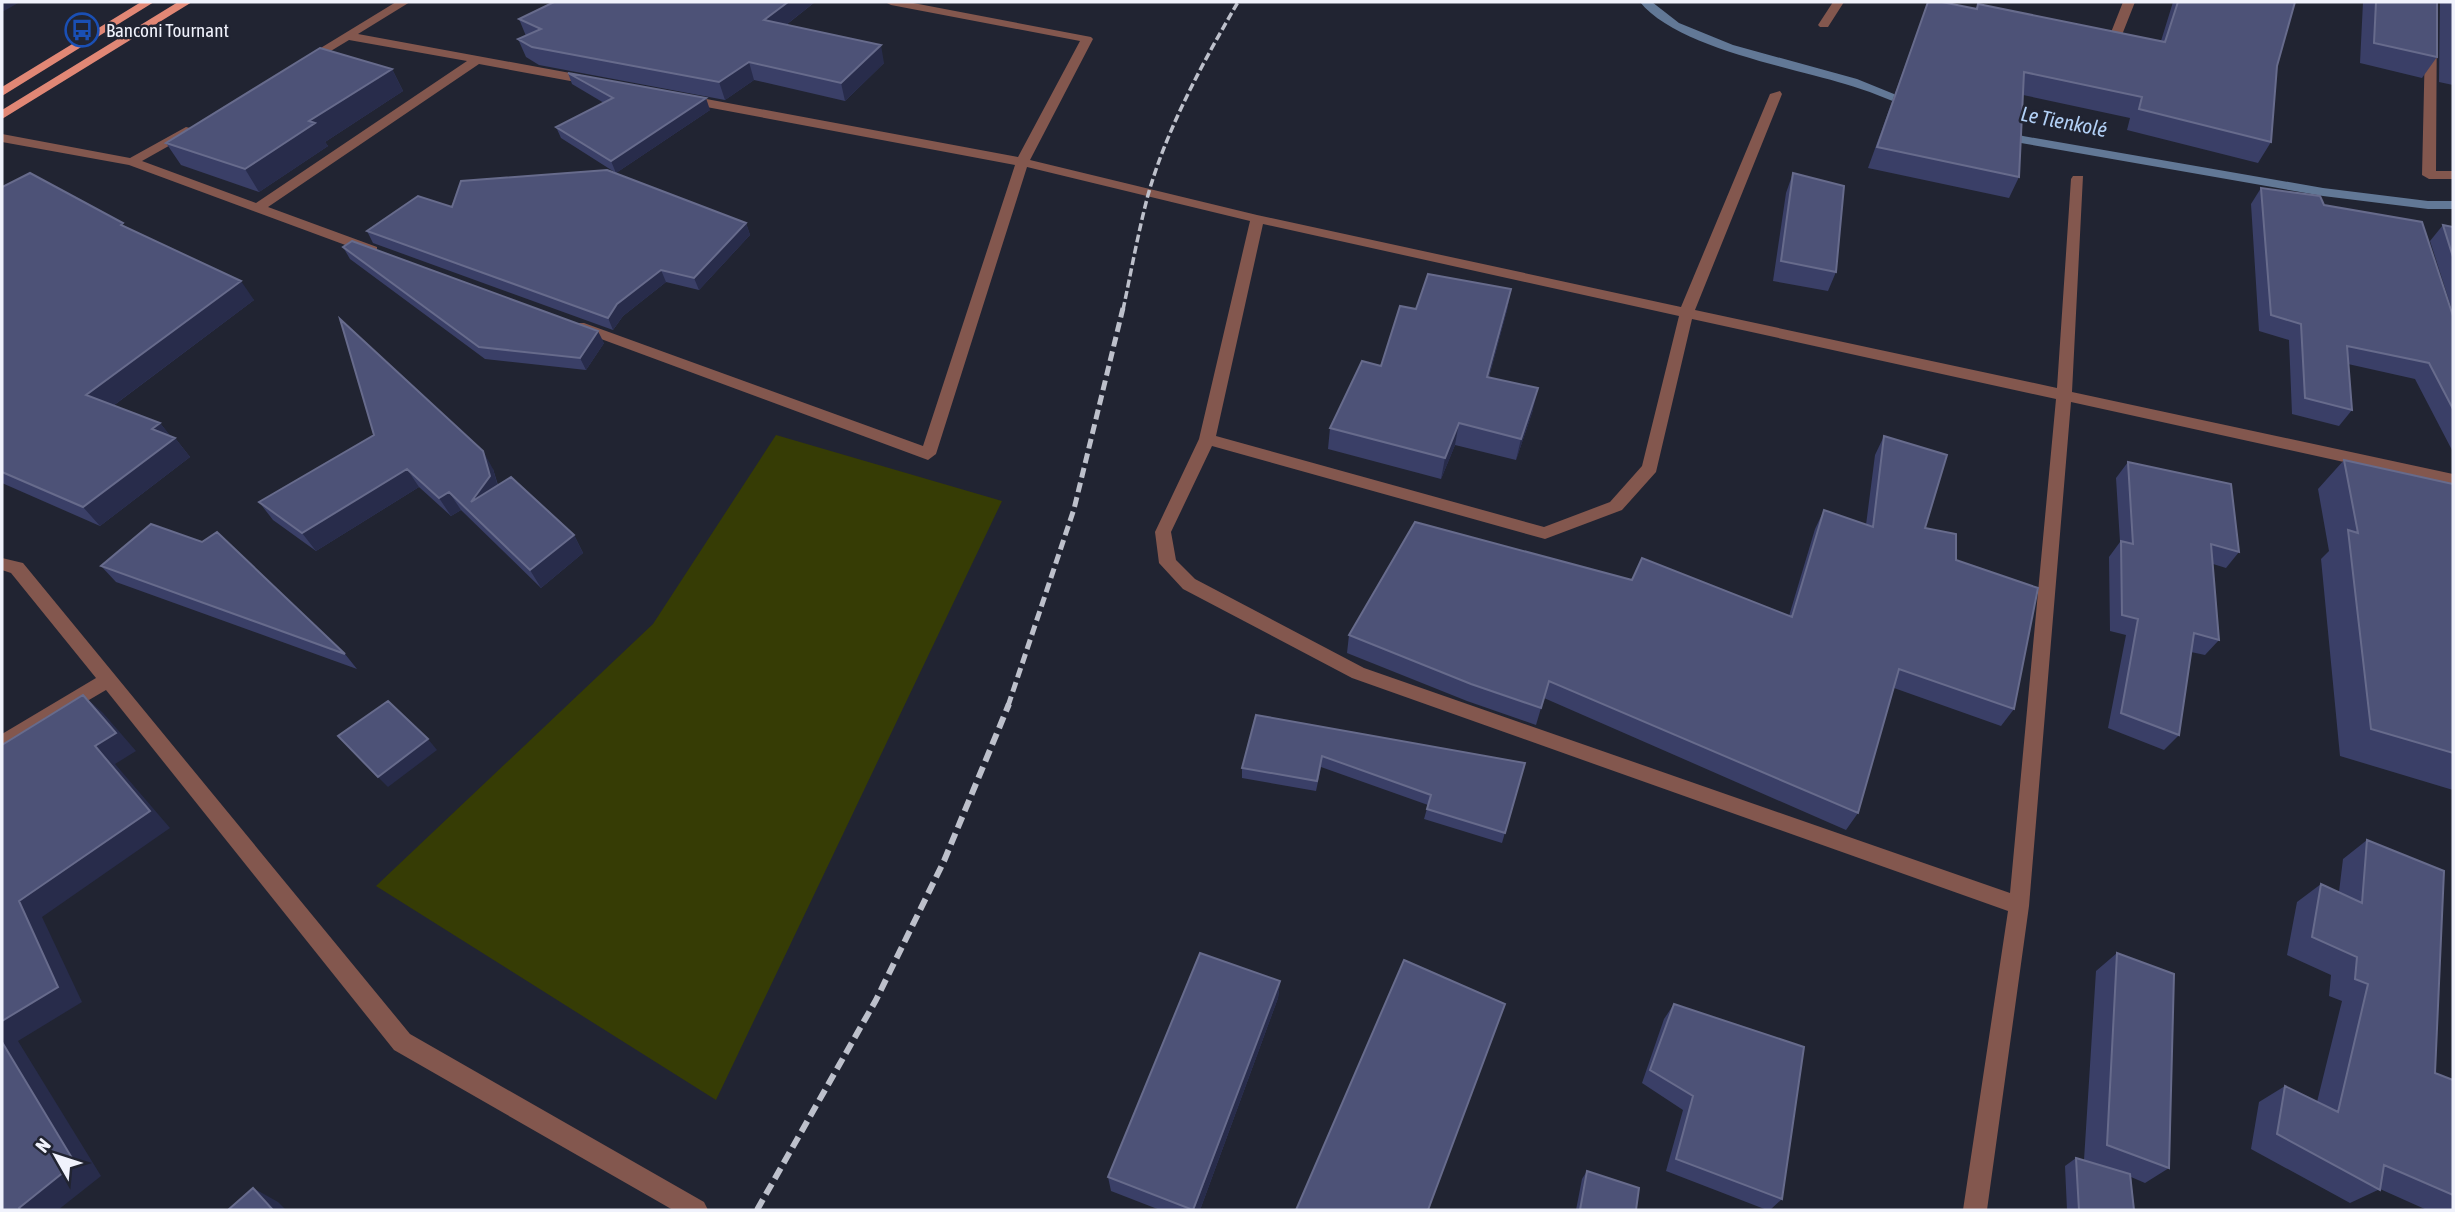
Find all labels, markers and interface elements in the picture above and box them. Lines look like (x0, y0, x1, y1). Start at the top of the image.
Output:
bus stop icon: Banconi Tournant (63, 11, 101, 49)
place label: Banconi Tournant (106, 19, 229, 41)
water label: Le Tienkolé (2019, 101, 2109, 141)
north arrow (21, 1121, 91, 1191)
text: N (31, 1134, 55, 1157)

